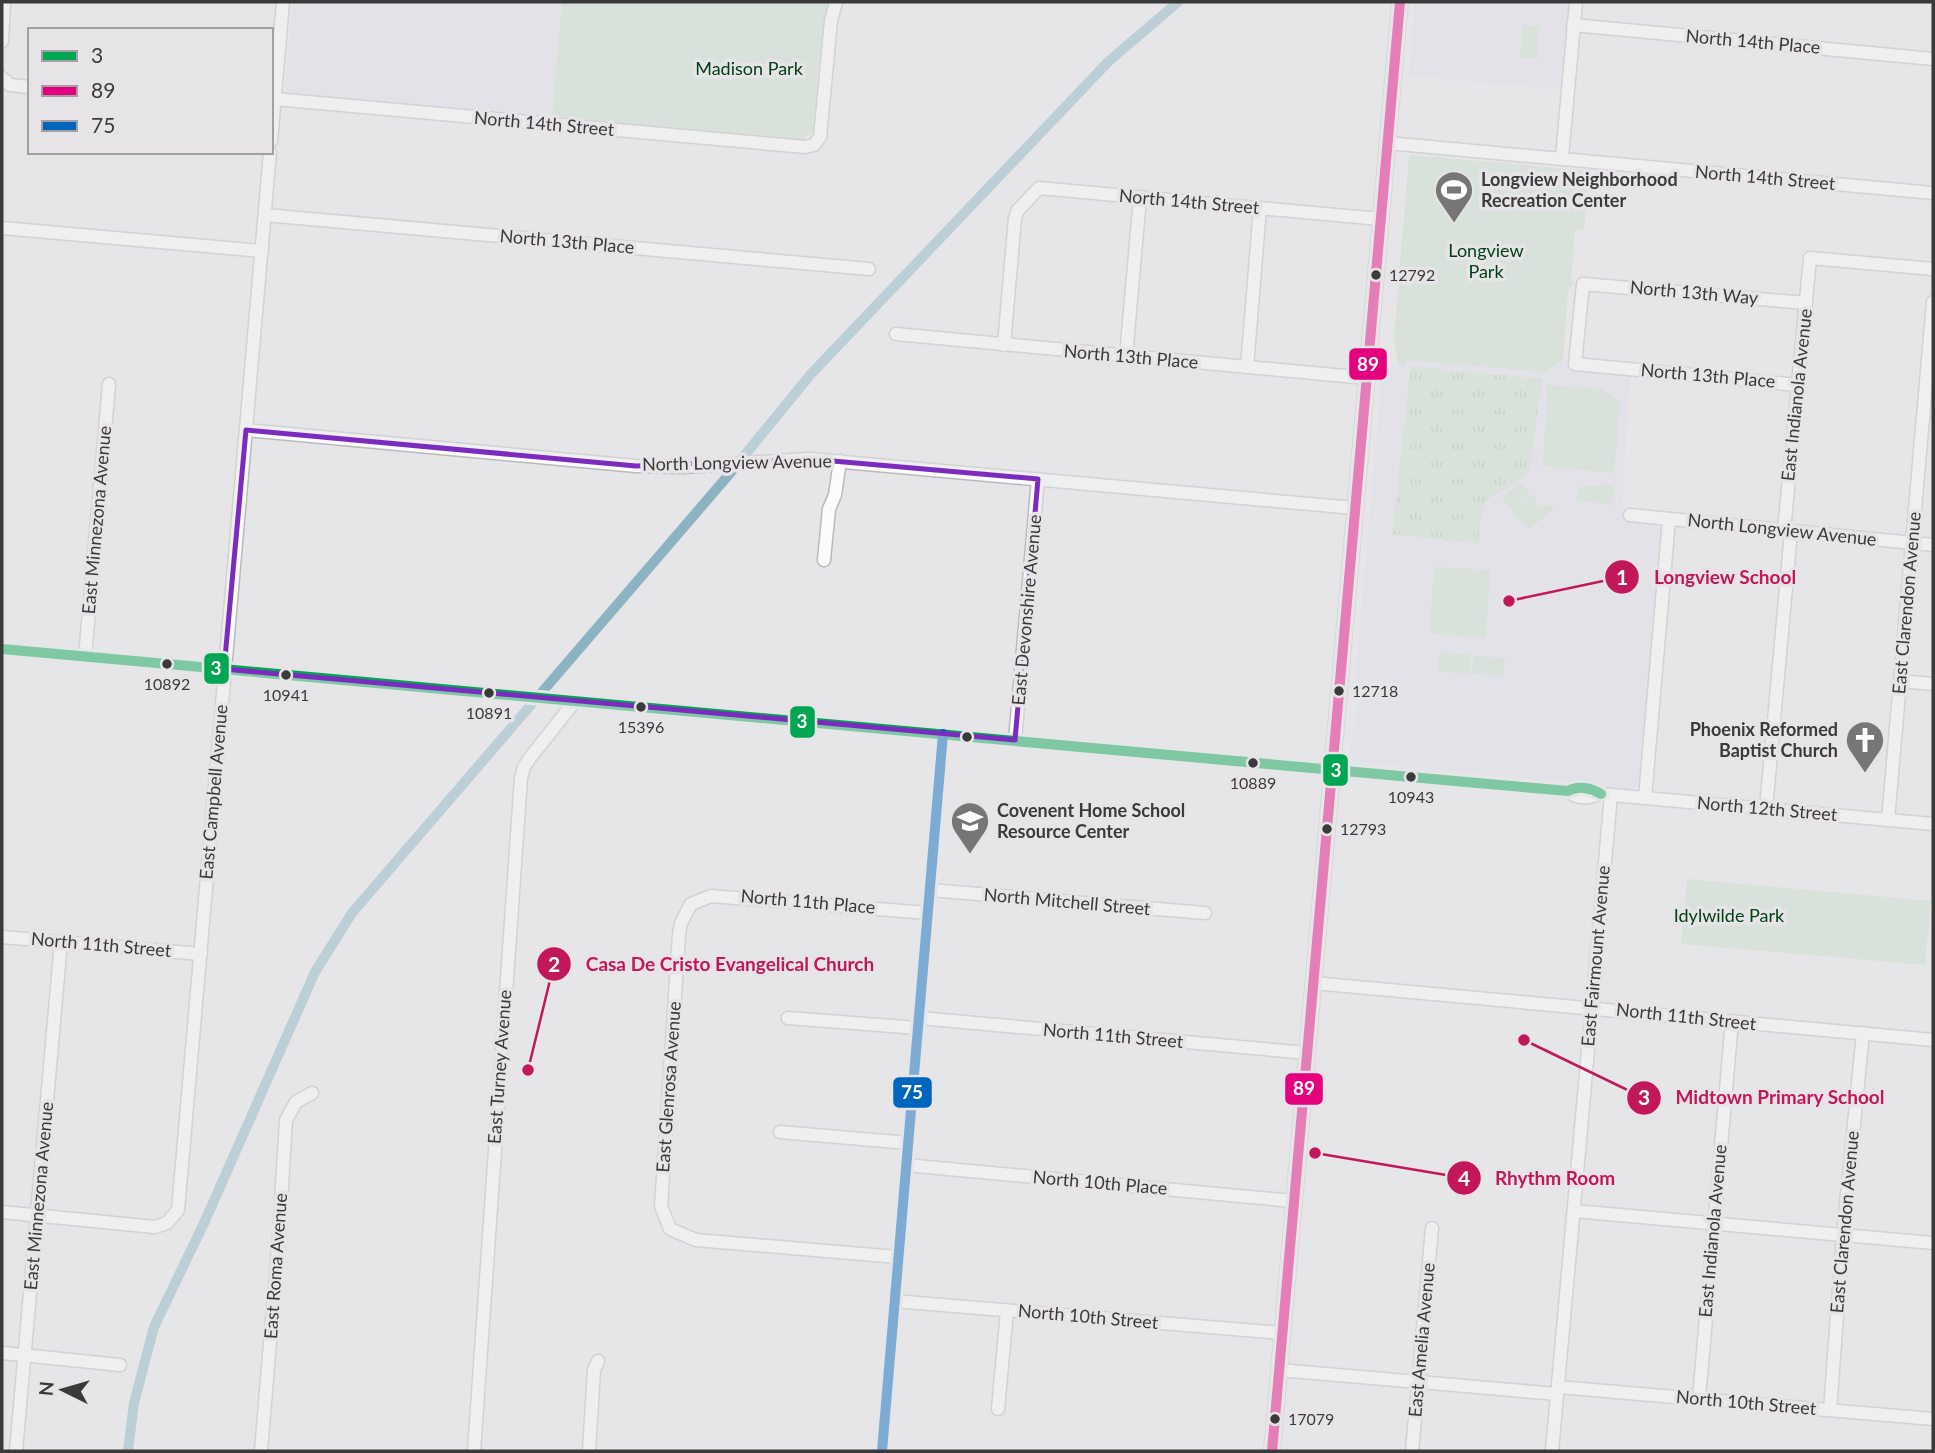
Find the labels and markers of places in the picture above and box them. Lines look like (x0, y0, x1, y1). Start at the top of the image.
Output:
place label: Longview Neighborhood Recreation Center (1481, 168, 1678, 211)
sports icon: Longview Neighborhood Recreation Center (1433, 169, 1475, 224)
place label: 12792 (1389, 265, 1435, 284)
marker: 12792 (1369, 268, 1383, 282)
callout: Longview School (1604, 557, 1810, 597)
marker: 10892 (160, 657, 174, 671)
marker: 10941 (279, 668, 293, 682)
place label: 10892 (144, 674, 190, 693)
place label: 12718 (1352, 681, 1398, 700)
marker: 12718 (1332, 684, 1346, 698)
place label: 10941 (263, 685, 309, 704)
marker: 10891 (482, 686, 496, 700)
marker: 15396 (634, 700, 648, 714)
place label: 10891 (466, 703, 512, 722)
place label: 15396 (618, 717, 664, 736)
place label: Phoenix Reformed Baptist Church (1690, 718, 1838, 761)
church icon: Phoenix Reformed Baptist Church (1844, 719, 1886, 774)
unlabelled marker (960, 730, 974, 744)
marker: 10889 (1246, 756, 1260, 770)
marker: 10943 (1404, 770, 1418, 784)
place label: 10889 (1230, 773, 1276, 792)
place label: 10943 (1388, 787, 1434, 806)
place label: Covenent Home School Resource Center (997, 799, 1185, 842)
school or university icon: Covenent Home School Resource Center (949, 800, 991, 855)
place label: 12793 (1340, 819, 1386, 838)
marker: 12793 (1320, 822, 1334, 836)
callout: Casa De Cristo Evangelical Church (537, 944, 888, 984)
callout: Midtown Primary School (1627, 1078, 1899, 1118)
callout: Rhythm Room (1446, 1158, 1629, 1198)
place label: 17079 (1288, 1409, 1334, 1428)
marker: 17079 (1268, 1412, 1282, 1426)

